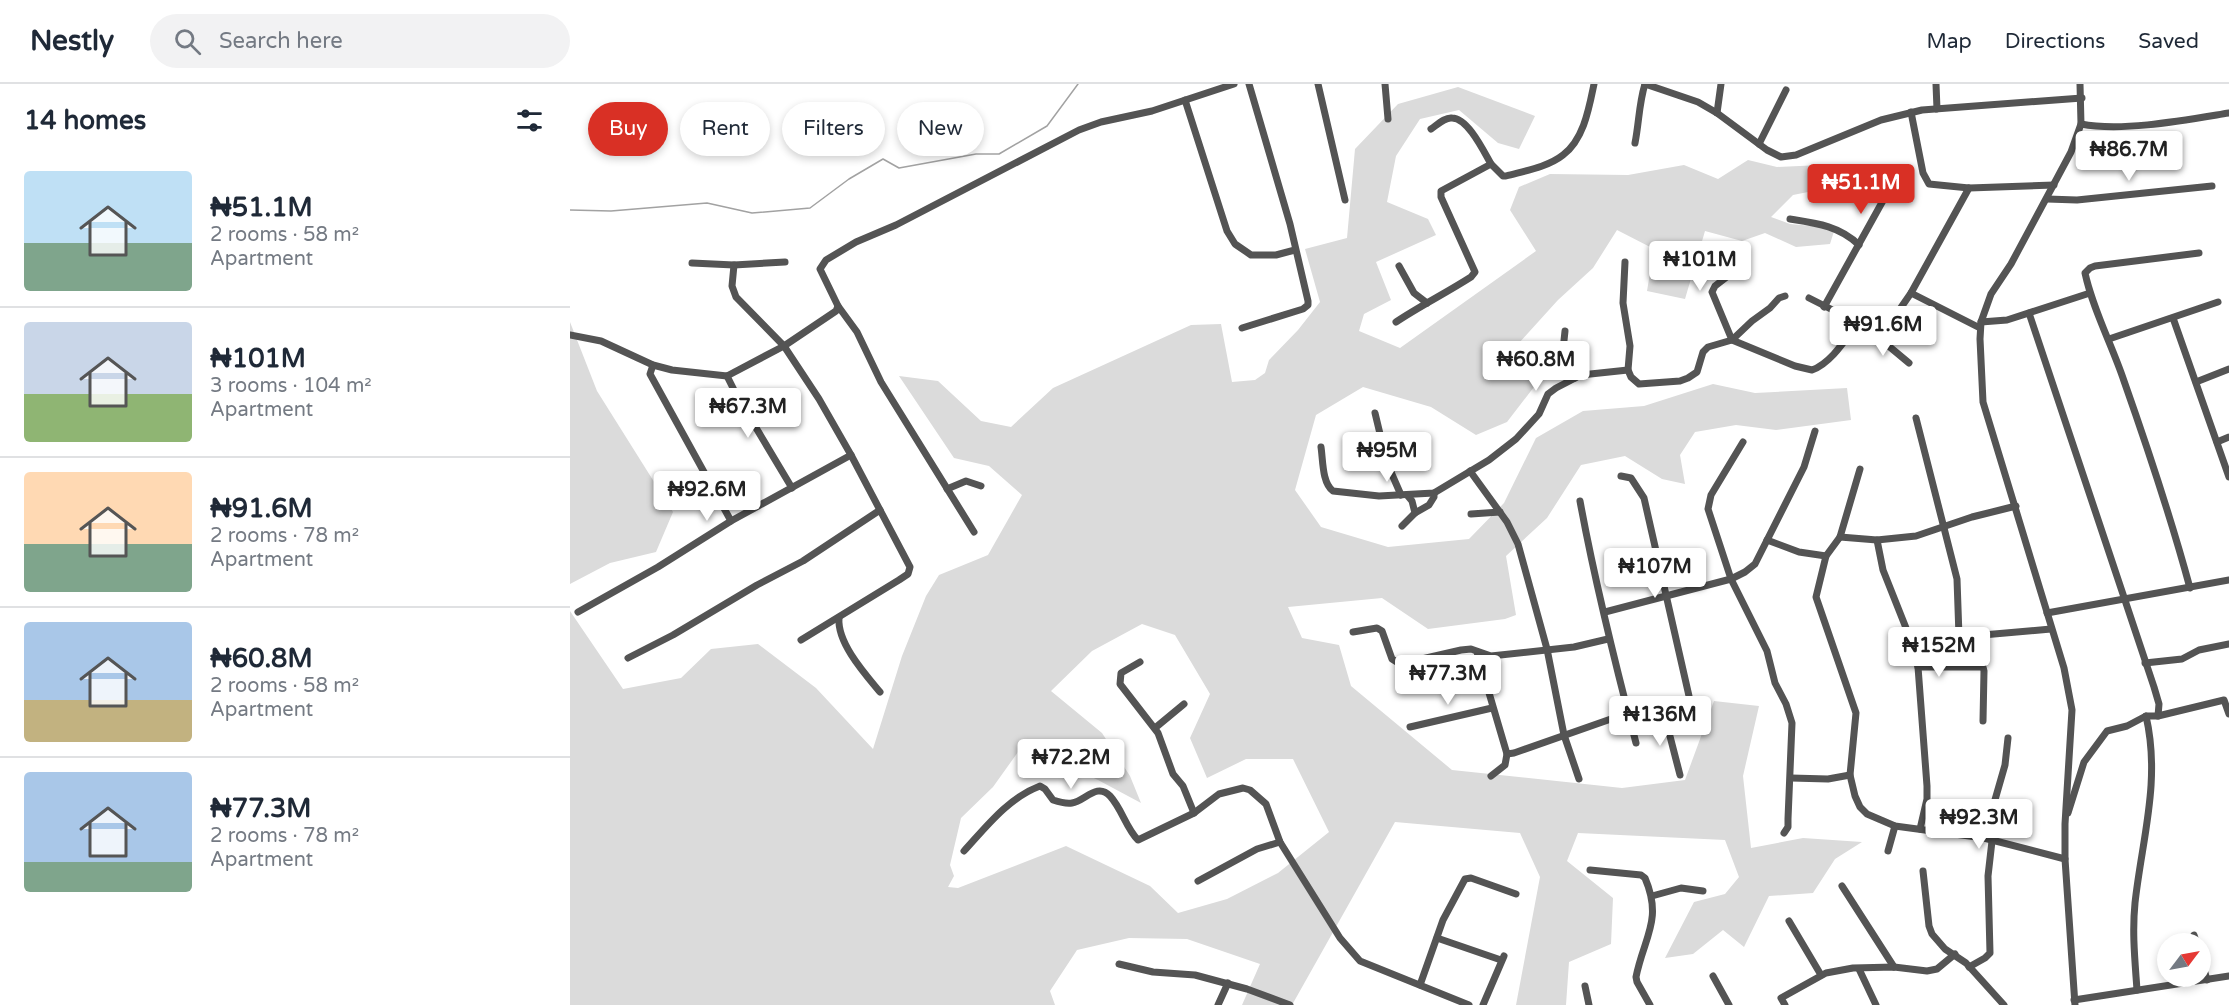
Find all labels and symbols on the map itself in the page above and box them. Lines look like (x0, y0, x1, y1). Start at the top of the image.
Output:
pin: ₦86.7M (2080, 131, 2178, 182)
pin: ₦51.1M (1812, 164, 1910, 215)
pin: ₦101M (1658, 241, 1742, 292)
pin: ₦91.6M (1834, 306, 1932, 357)
pin: ₦60.8M (1487, 341, 1585, 392)
pin: ₦67.3M (699, 388, 797, 439)
pin: ₦95M (1351, 432, 1423, 483)
pin: ₦92.6M (658, 471, 756, 522)
pin: ₦107M (1613, 548, 1697, 599)
pin: ₦152M (1897, 627, 1981, 678)
pin: ₦77.3M (1399, 655, 1497, 706)
pin: ₦136M (1618, 696, 1702, 747)
pin: ₦72.2M (1022, 739, 1120, 790)
pin: ₦92.3M (1930, 799, 2028, 850)
north arrow (2157, 933, 2211, 987)

